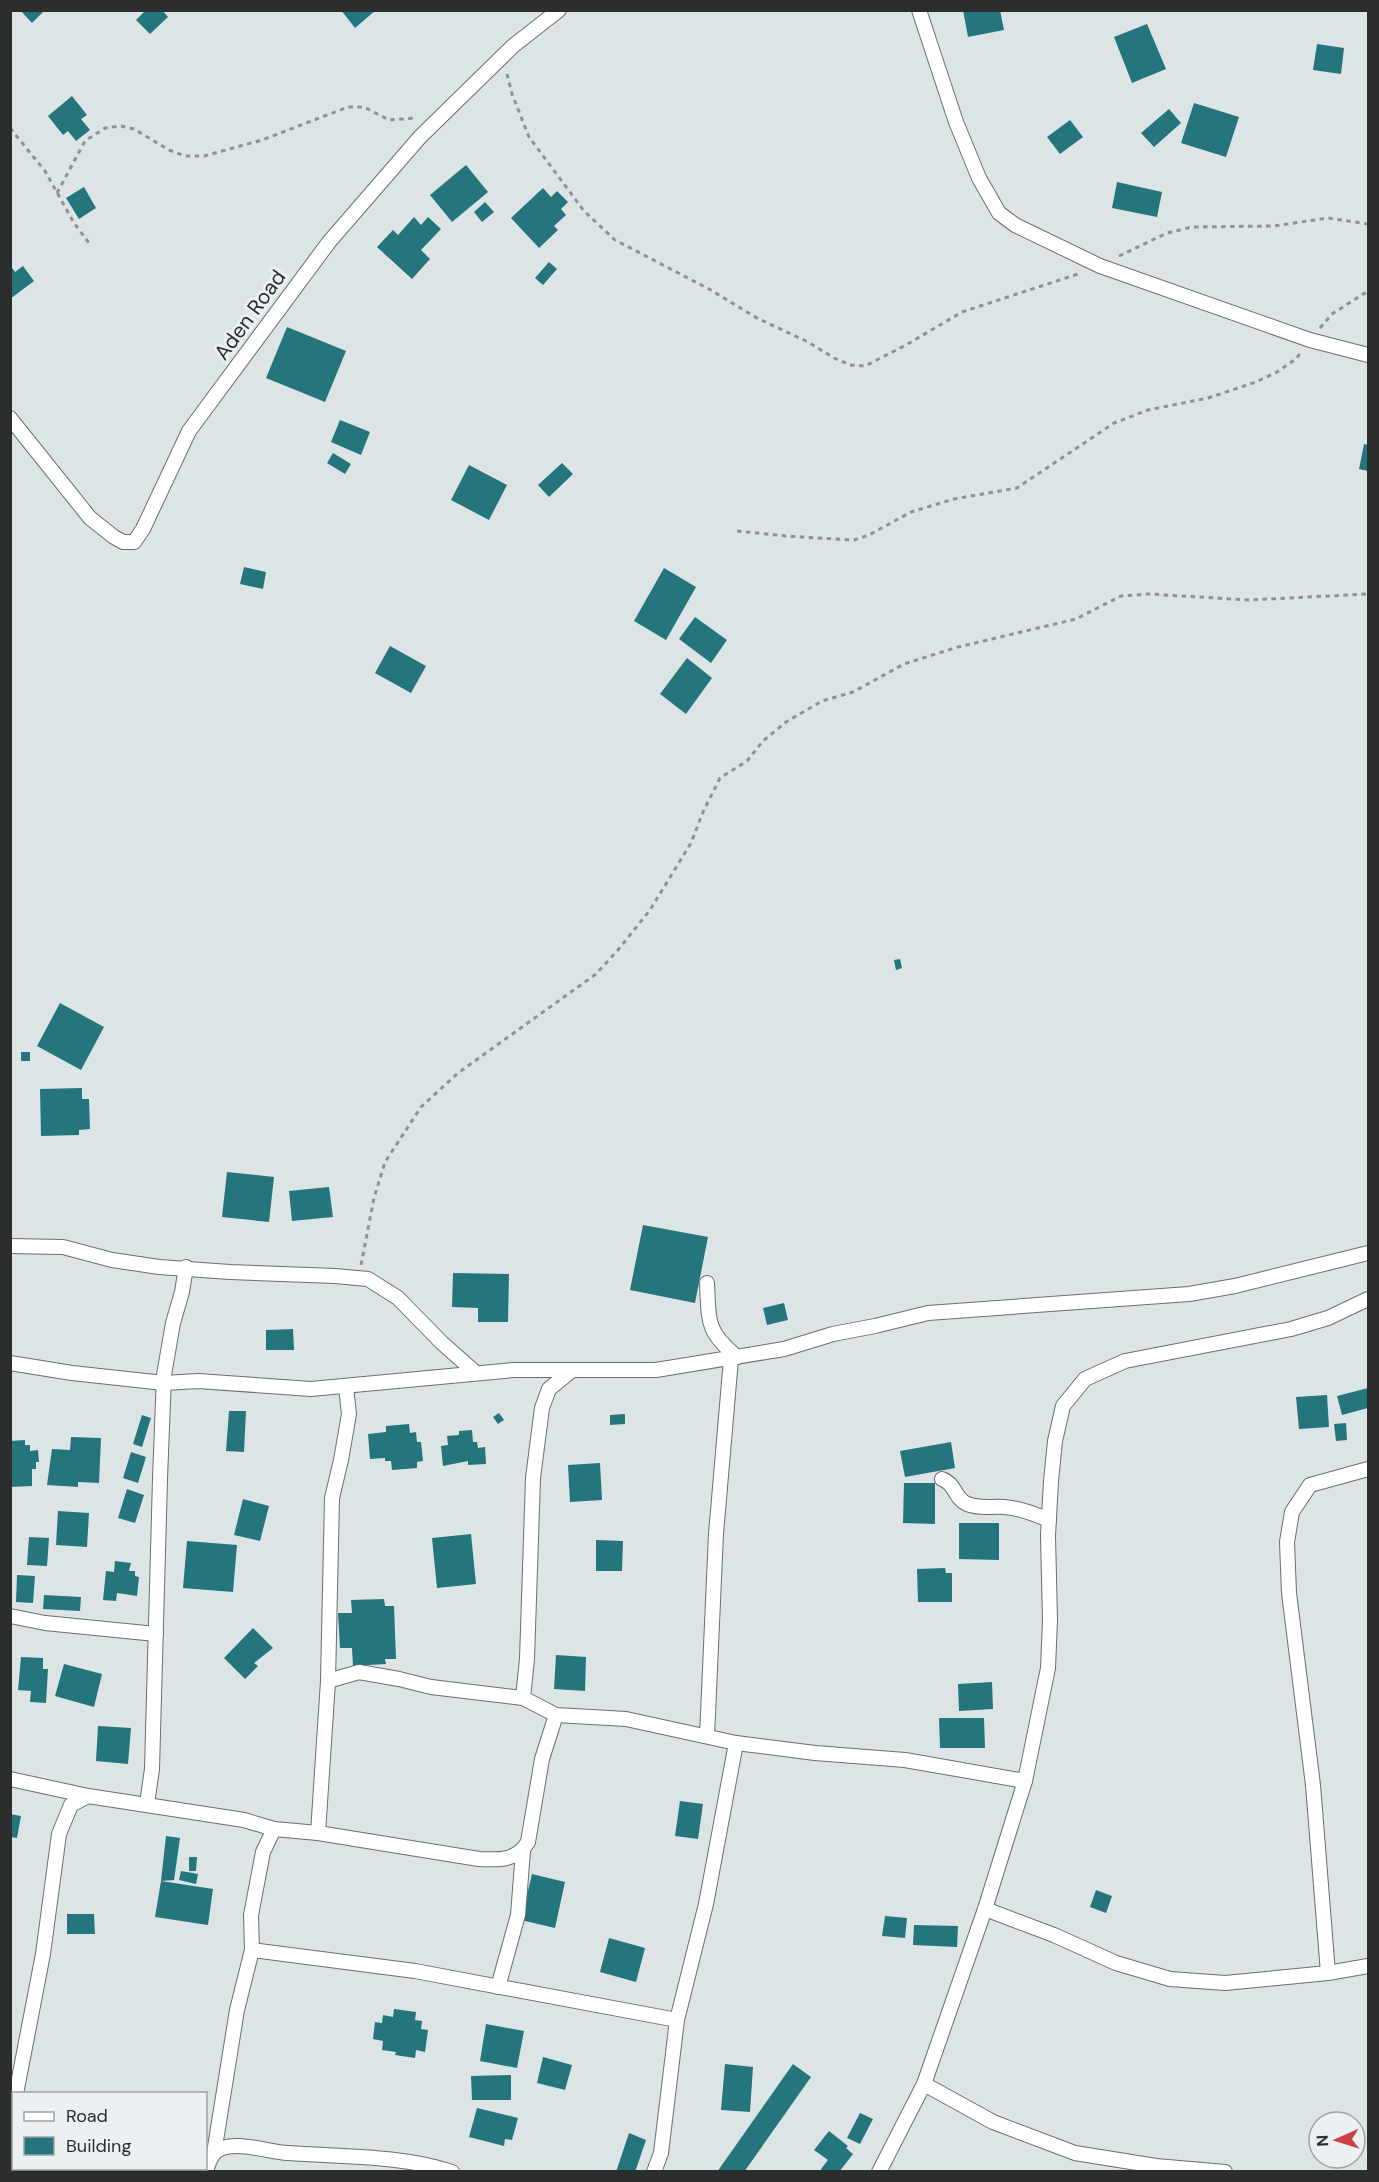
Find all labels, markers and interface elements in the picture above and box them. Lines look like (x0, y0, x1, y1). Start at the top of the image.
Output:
street label: Aden Road (208, 264, 292, 366)
legend (12, 2092, 207, 2170)
text: Road (66, 2104, 108, 2128)
north arrow (1307, 2110, 1367, 2170)
text: Building (66, 2134, 131, 2158)
text: N (1312, 2134, 1333, 2147)

